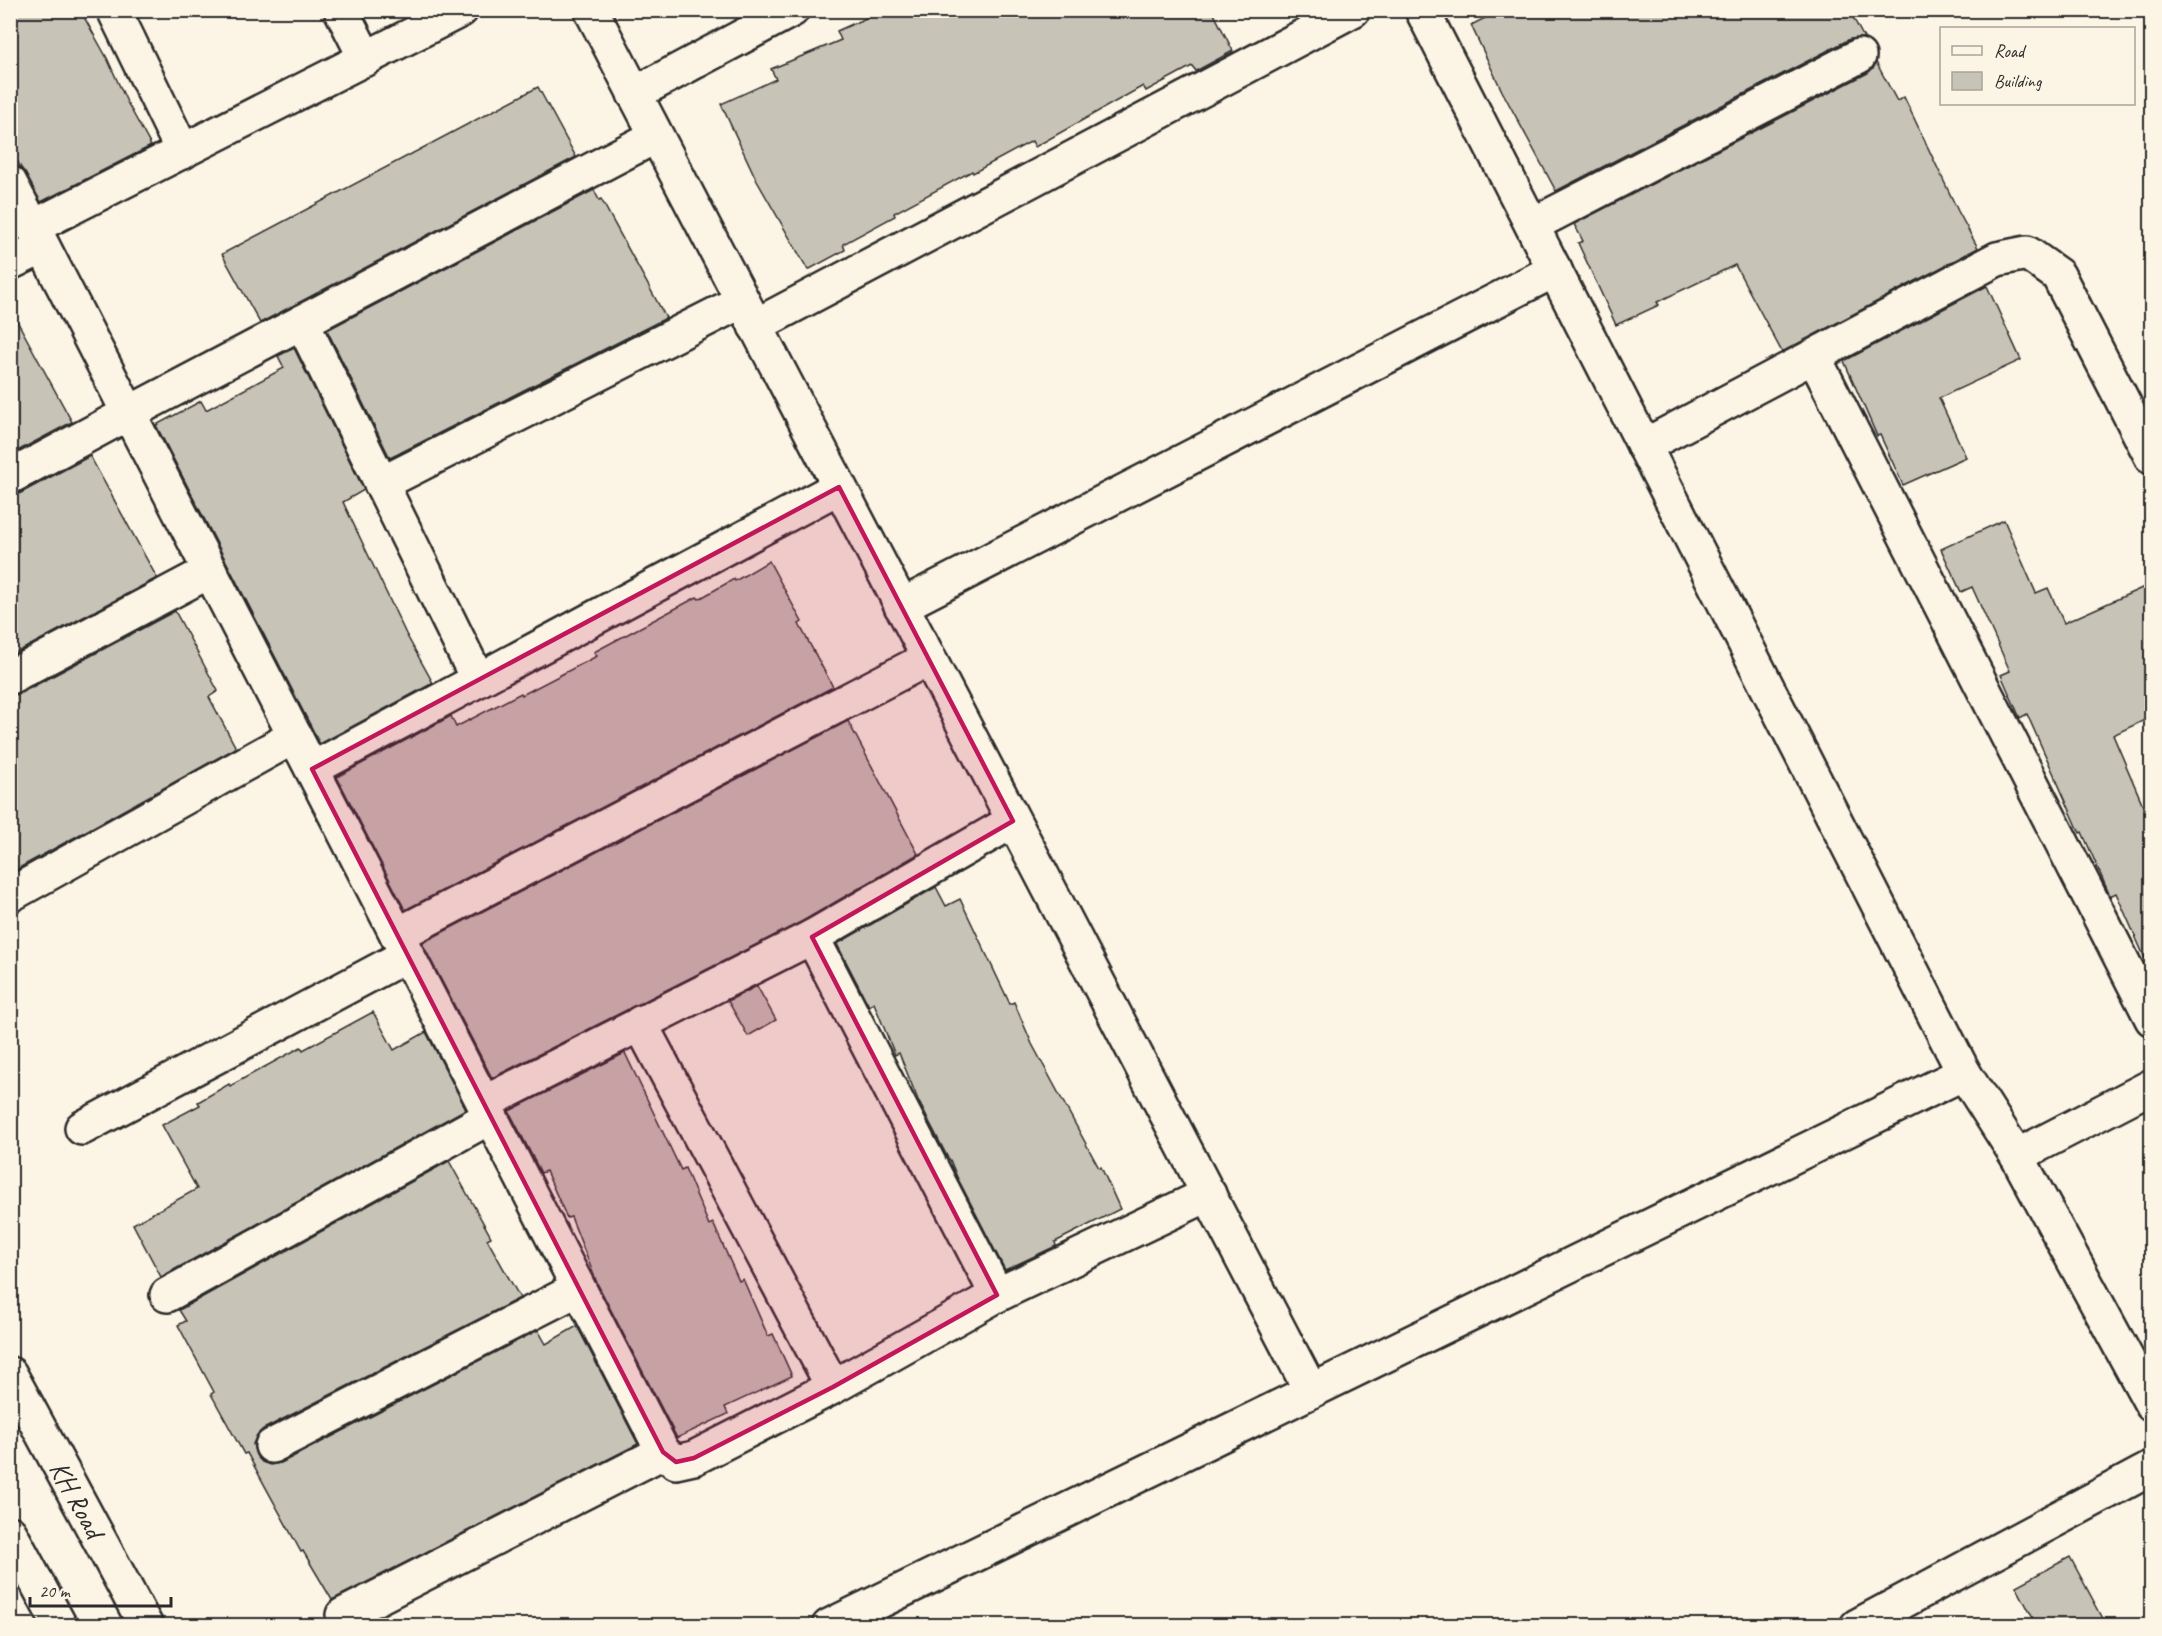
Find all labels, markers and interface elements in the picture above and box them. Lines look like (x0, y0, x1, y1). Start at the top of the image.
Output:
legend (1940, 27, 2135, 105)
text: Road (1994, 40, 2027, 62)
text: Building (1994, 70, 2043, 92)
street label: KH Road (42, 1455, 114, 1547)
scale bar (30, 1570, 171, 1608)
text: 20 m (39, 1580, 72, 1602)

